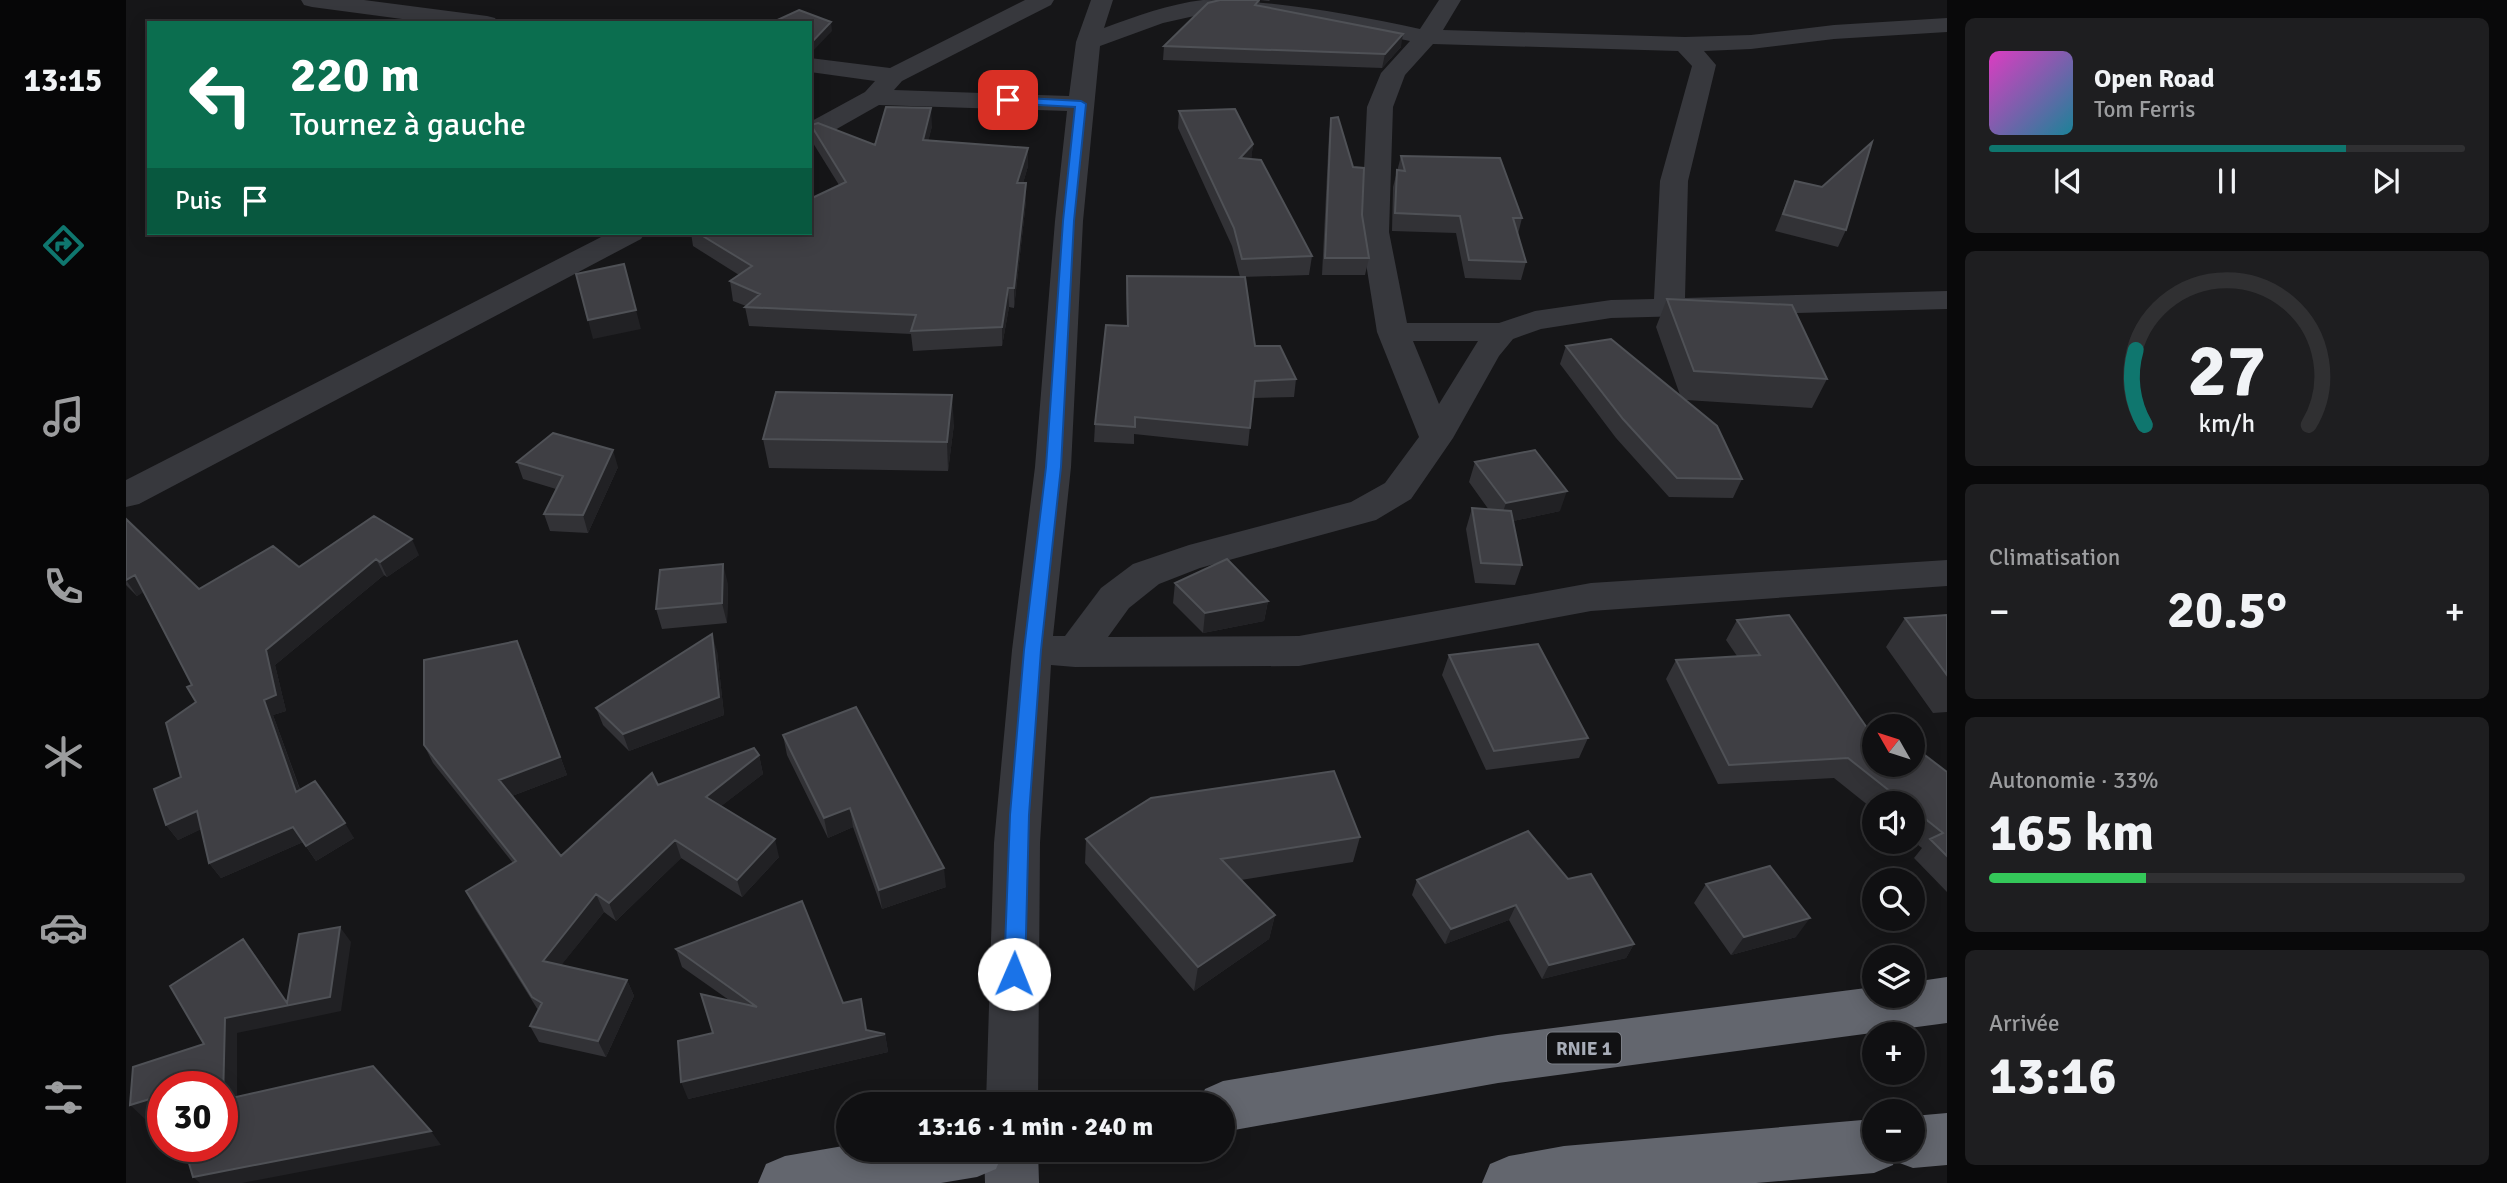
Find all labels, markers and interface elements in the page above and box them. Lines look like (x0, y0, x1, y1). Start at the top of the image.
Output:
text: 220 m (290, 45, 420, 105)
icon: left (175, 49, 266, 140)
text: 13:15 (24, 61, 102, 100)
text: Open Road (2094, 63, 2215, 95)
pin (978, 70, 1038, 130)
icon: arrive (989, 81, 1027, 119)
text: Tom Ferris (2094, 95, 2195, 124)
text: Tournez à gauche (290, 105, 526, 144)
icon: previous (2049, 162, 2087, 200)
icon: pause (2208, 162, 2246, 200)
icon: next (2367, 162, 2405, 200)
icon: arrive (236, 182, 274, 220)
text: Puis (175, 185, 222, 217)
icon: directions (39, 221, 88, 270)
text: 27 (2188, 327, 2266, 416)
icon: music (39, 392, 88, 441)
text: km/h (2199, 407, 2255, 438)
text: Climatisation (1989, 543, 2120, 572)
icon: phone (39, 562, 88, 611)
text: 20.5° (2167, 578, 2287, 642)
text: − (1989, 588, 2010, 635)
text: + (2444, 588, 2465, 635)
north arrow (1862, 714, 1925, 777)
map controls (1862, 714, 1925, 1162)
icon: climate (39, 732, 88, 781)
text: Autonomie · 33% (1989, 766, 2159, 795)
button: sound (1862, 791, 1925, 854)
text: 165 km (1989, 801, 2154, 865)
button: search (1862, 868, 1925, 931)
icon: car (39, 903, 88, 952)
position arrow (977, 937, 1051, 1011)
button: layers (1862, 945, 1925, 1008)
text: Arrivée (1989, 1009, 2060, 1038)
button: + (1862, 1022, 1925, 1085)
road number: RNIE 1 (1547, 1032, 1621, 1064)
text: 13:16 (1989, 1044, 2117, 1108)
speed limit sign: 30 (147, 1071, 238, 1162)
icon: filters (39, 1073, 88, 1122)
button: − (1862, 1099, 1925, 1162)
text: 13:16 · 1 min · 240 m (918, 1111, 1153, 1143)

